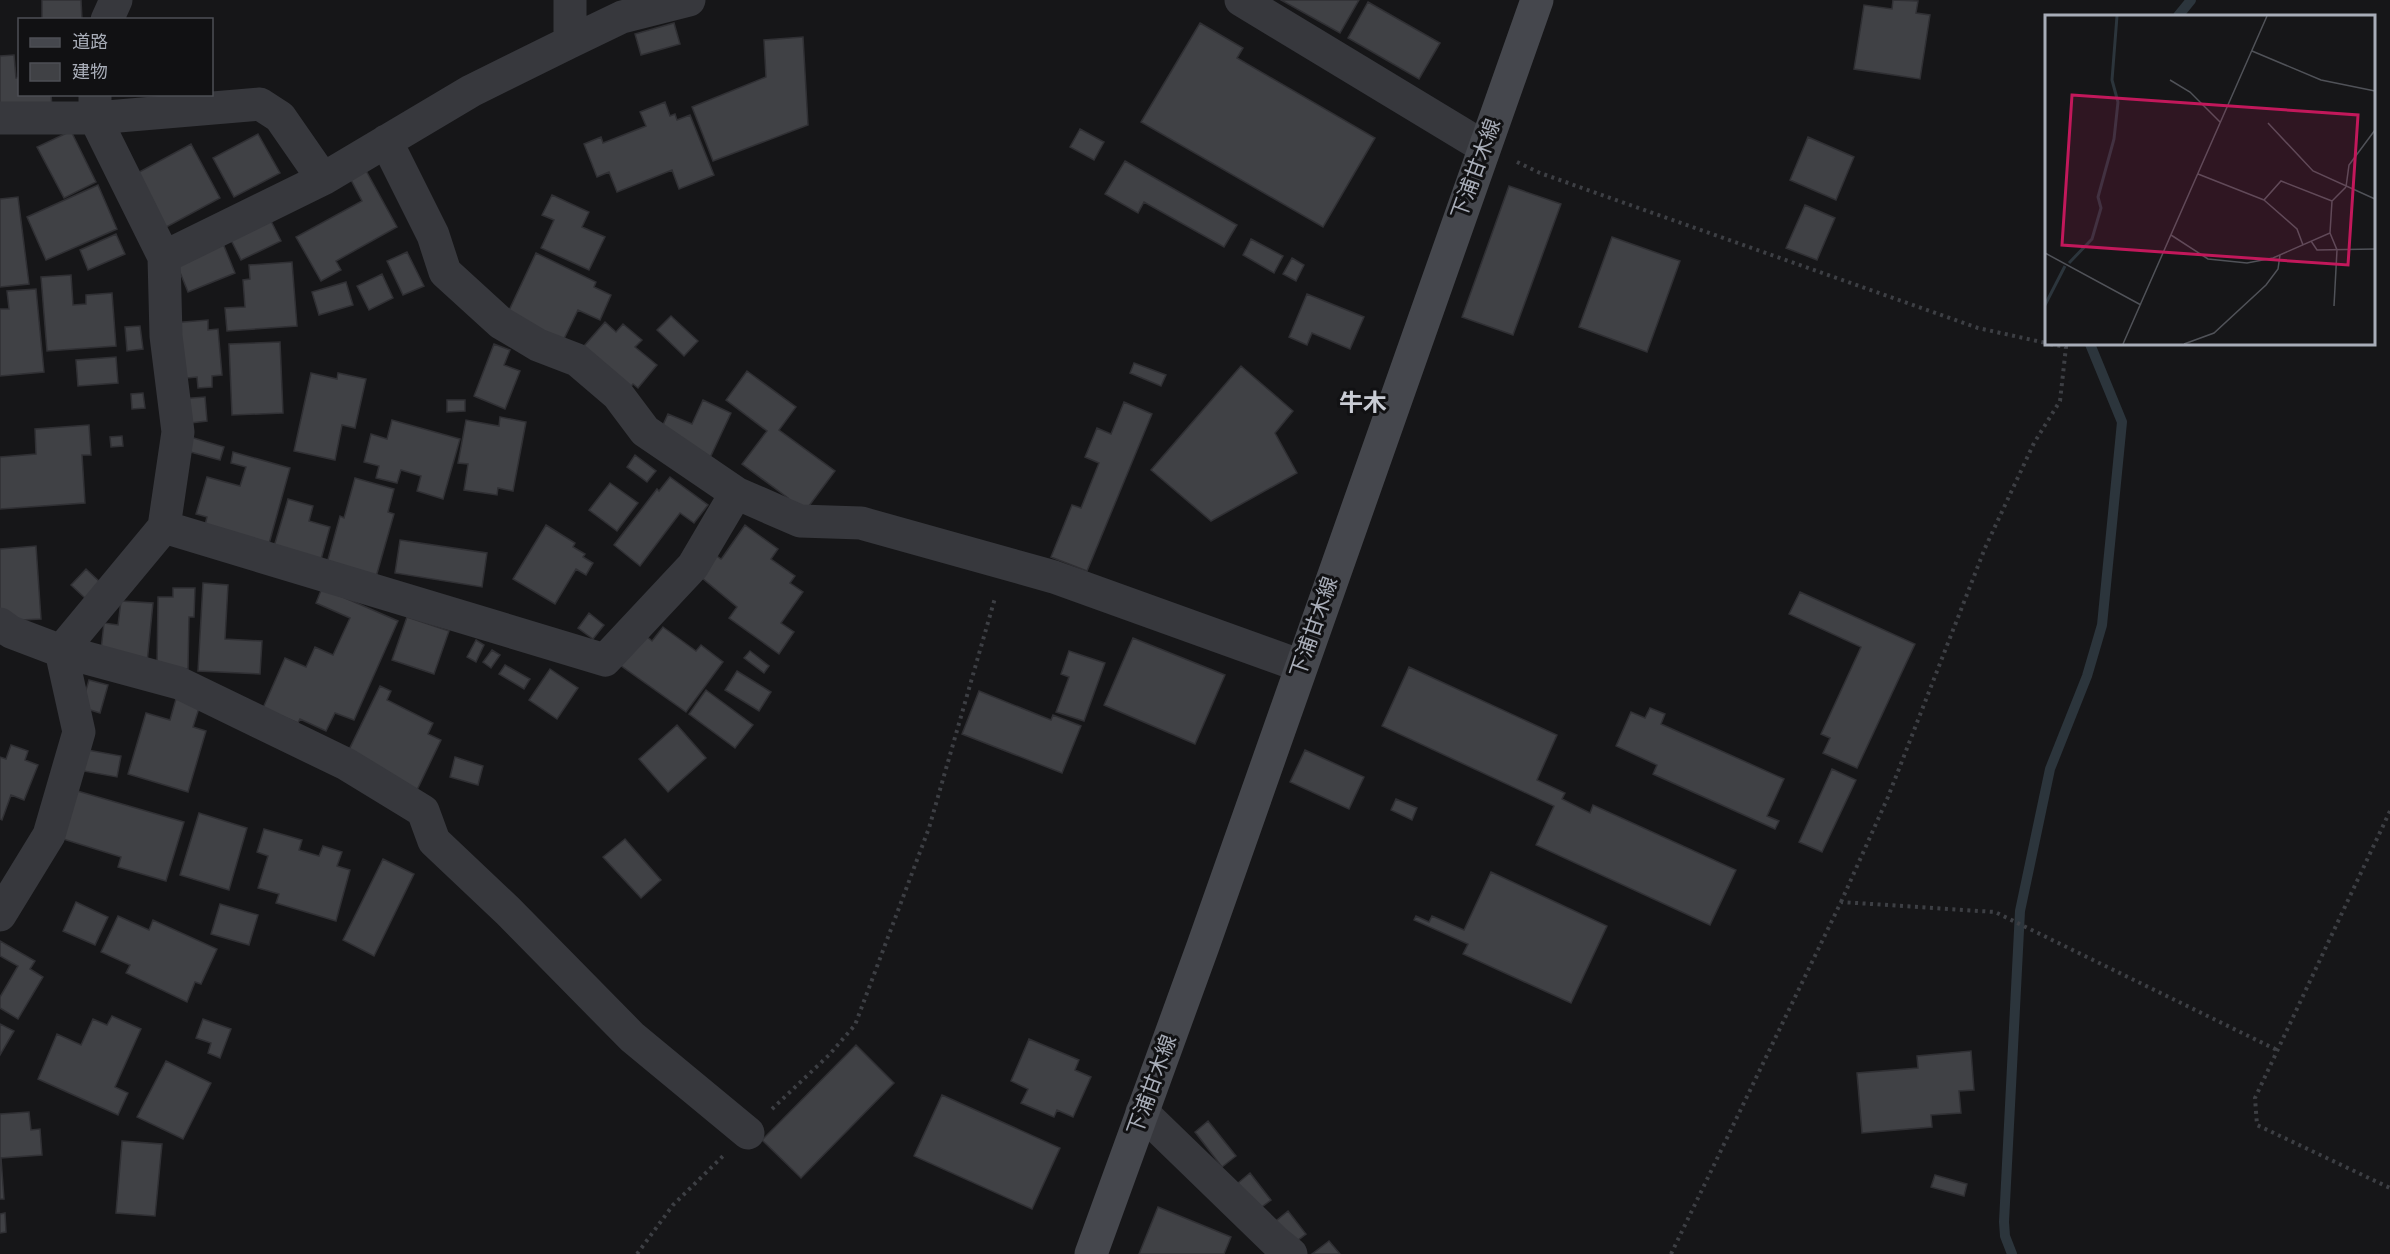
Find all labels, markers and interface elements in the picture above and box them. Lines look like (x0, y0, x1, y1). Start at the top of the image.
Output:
inset map (2045, 15, 2375, 345)
legend (18, 18, 213, 96)
text: 道路 (72, 29, 108, 55)
text: 建物 (72, 59, 108, 85)
street label: 下浦甘木線 (1444, 115, 1508, 223)
district label: 牛木 (1339, 385, 1387, 420)
street label: 下浦甘木線 (1283, 572, 1345, 682)
street label: 下浦甘木線 (1120, 1031, 1184, 1139)

